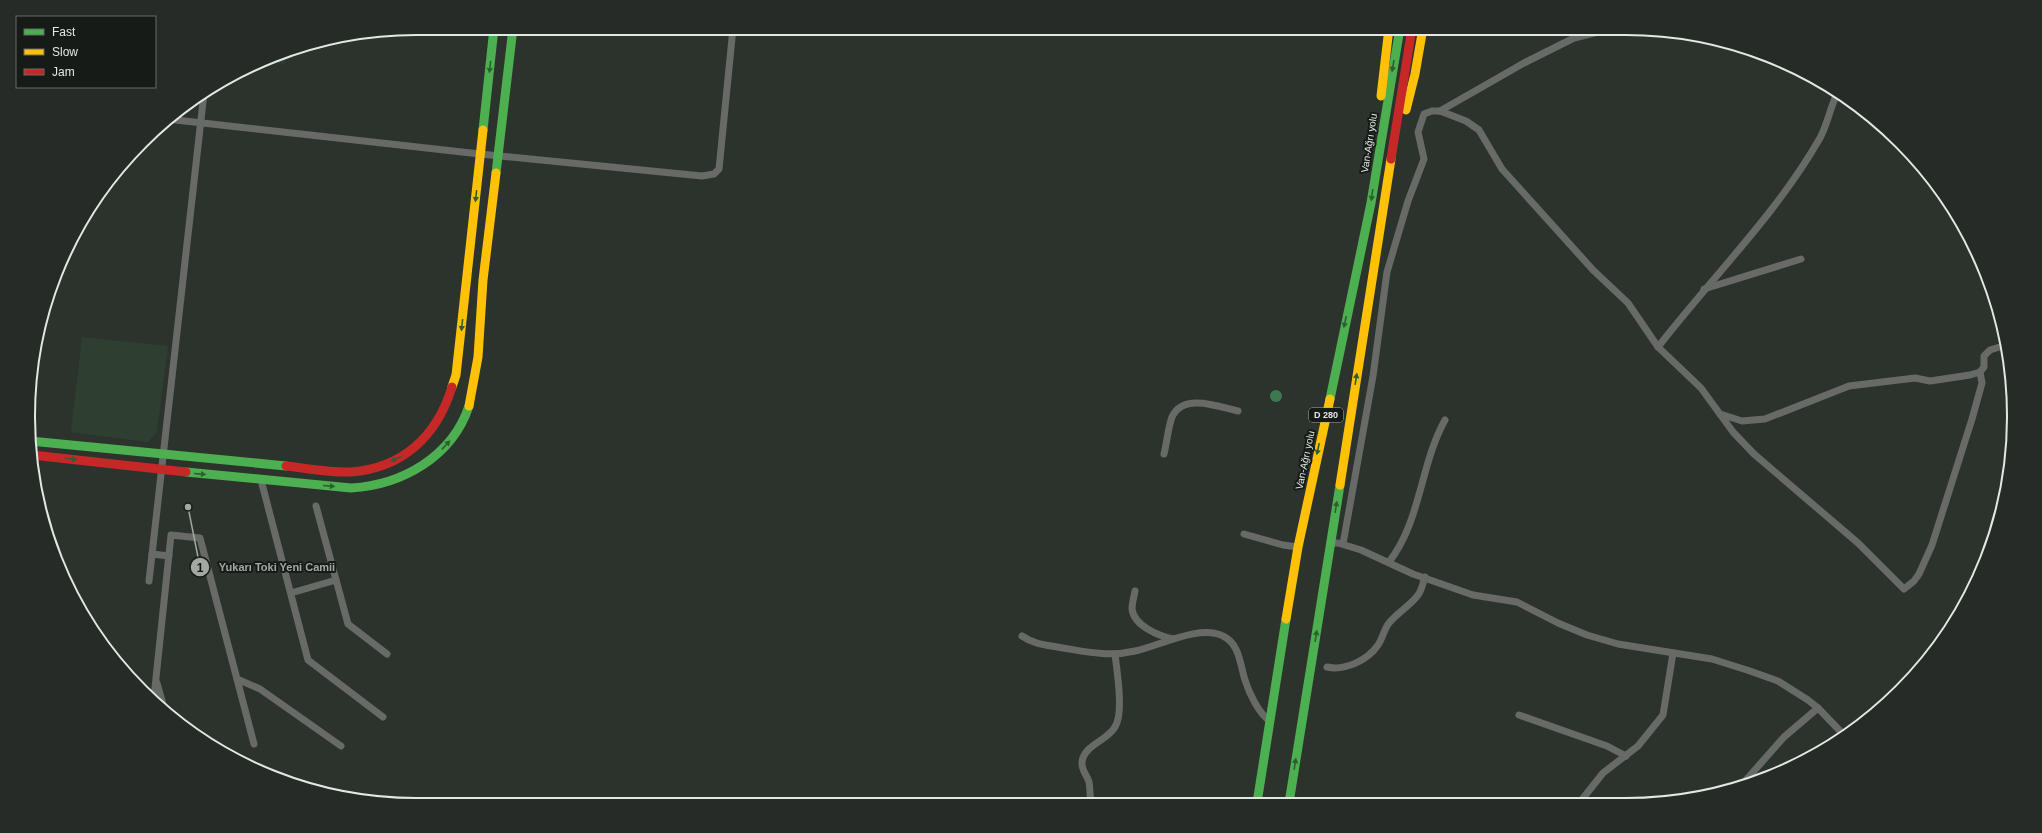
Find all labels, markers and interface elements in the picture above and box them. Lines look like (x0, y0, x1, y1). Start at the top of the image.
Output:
legend (16, 16, 156, 88)
text: Fast (52, 25, 76, 39)
text: Slow (52, 45, 78, 59)
one-way arrow (1390, 60, 1396, 73)
one-way arrow (487, 61, 493, 73)
text: Jam (52, 65, 75, 79)
street label: Van-Ağrı yolu (1359, 113, 1379, 173)
one-way arrow (1369, 189, 1375, 201)
one-way arrow (472, 190, 479, 202)
one-way arrow (1342, 316, 1348, 328)
one-way arrow (459, 319, 465, 331)
one-way arrow (1353, 373, 1359, 385)
road number: D 280 (1309, 408, 1343, 422)
street label: Van-Ağrı yolu (1293, 430, 1317, 490)
one-way arrow (441, 440, 451, 450)
one-way arrow (1315, 443, 1321, 455)
one-way arrow (65, 456, 77, 462)
one-way arrow (390, 456, 402, 462)
one-way arrow (194, 470, 206, 477)
one-way arrow (323, 482, 335, 489)
one-way arrow (1333, 501, 1339, 513)
callout: Yukarı Toki Yeni Camii (190, 556, 343, 579)
text: 1 (197, 561, 204, 575)
text: Yukarı Toki Yeni Camii (219, 561, 335, 573)
one-way arrow (1313, 630, 1319, 642)
one-way arrow (1293, 758, 1299, 770)

